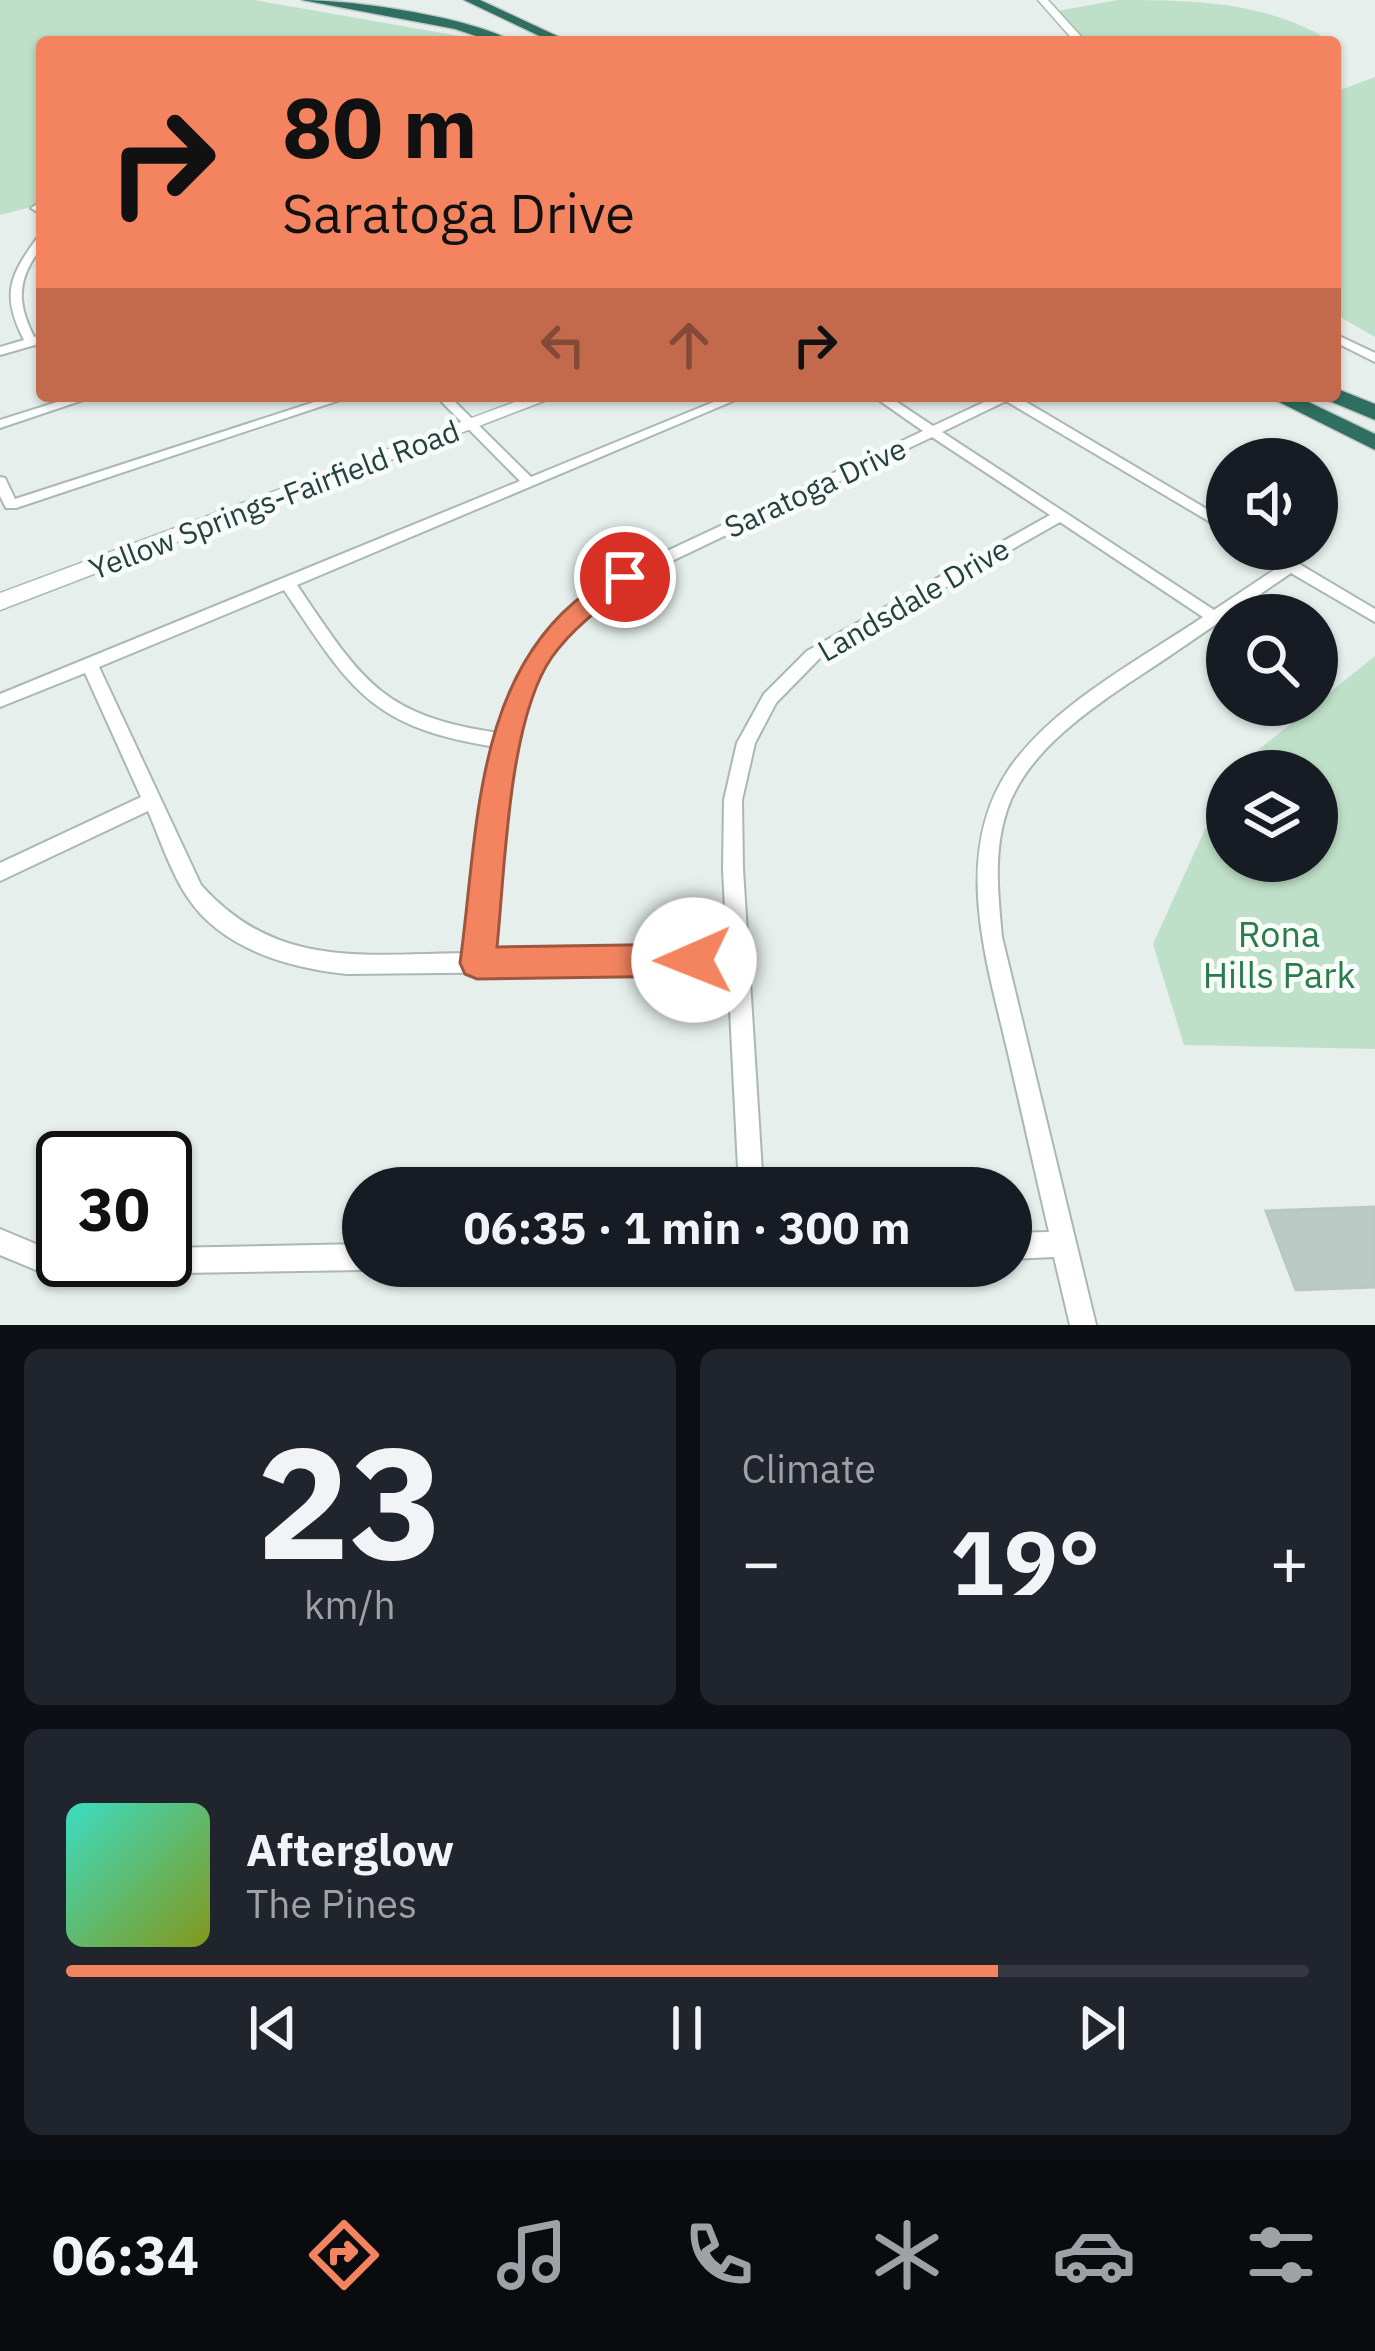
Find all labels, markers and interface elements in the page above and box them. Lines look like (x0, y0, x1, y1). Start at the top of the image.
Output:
text: 80 m (282, 72, 478, 181)
icon: right (84, 84, 240, 240)
text: Saratoga Drive (282, 178, 635, 248)
icon: left (530, 312, 596, 378)
icon: ahead (656, 312, 722, 378)
icon: right (782, 312, 848, 378)
street label: Yellow Springs-Fairfield Road (83, 410, 465, 588)
street label: Saratoga Drive (718, 428, 912, 546)
map controls (1206, 438, 1338, 882)
button: sound (1206, 438, 1338, 570)
pin (574, 526, 676, 628)
street label: Landsdale Drive (810, 528, 1016, 670)
icon: arrive (592, 544, 658, 610)
button: search (1206, 594, 1338, 726)
button: layers (1206, 750, 1338, 882)
position arrow (631, 897, 757, 1023)
park label: Rona Hills Park (1203, 910, 1355, 998)
speed limit sign: 30 (36, 1131, 192, 1287)
text: 06:35 · 1 min · 300 m (464, 1198, 910, 1256)
text: 23 (256, 1399, 443, 1602)
text: Climate (742, 1443, 876, 1494)
text: 19° (950, 1503, 1100, 1620)
text: − (742, 1518, 781, 1604)
text: + (1269, 1518, 1309, 1604)
text: km/h (304, 1579, 396, 1630)
text: Afterglow (246, 1820, 454, 1878)
text: The Pines (246, 1878, 417, 1929)
icon: previous (240, 1995, 306, 2061)
icon: pause (654, 1995, 720, 2061)
icon: next (1069, 1995, 1135, 2061)
icon: directions (302, 2213, 386, 2297)
icon: music (490, 2213, 574, 2297)
icon: phone (677, 2213, 761, 2297)
icon: climate (865, 2213, 949, 2297)
icon: car (1052, 2213, 1136, 2297)
icon: filters (1239, 2213, 1323, 2297)
text: 06:34 (52, 2220, 199, 2290)

